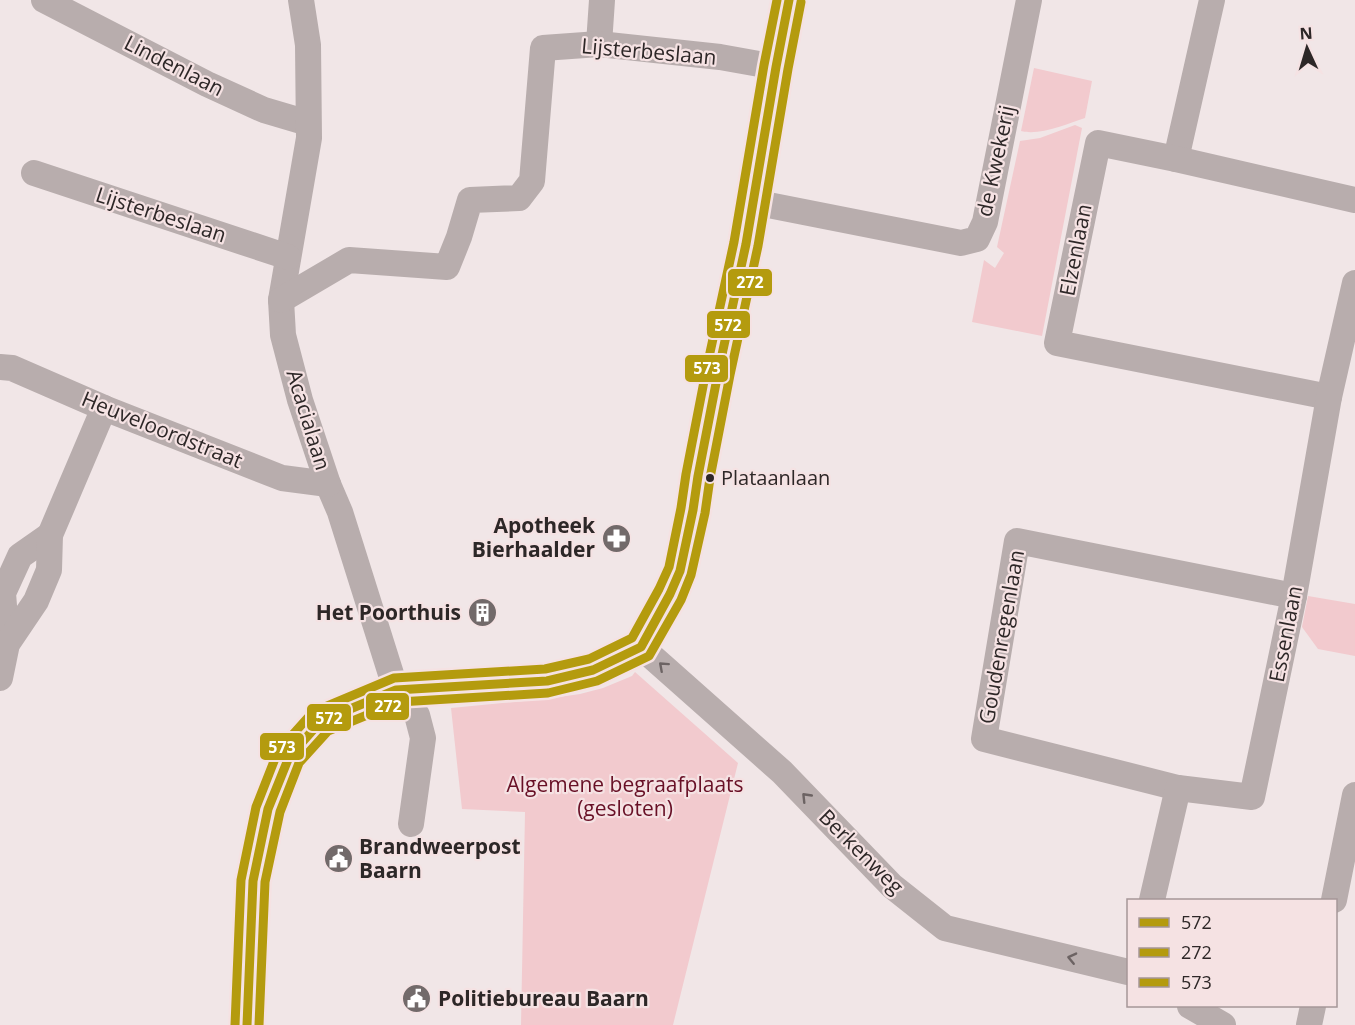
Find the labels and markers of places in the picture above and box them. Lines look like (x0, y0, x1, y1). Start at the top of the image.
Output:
place label: Plataanlaan (721, 464, 830, 491)
marker: Plataanlaan (704, 472, 716, 484)
place label: Apotheek Bierhaalder (472, 511, 596, 563)
pharmacy icon: Apotheek Bierhaalder (600, 522, 632, 554)
building icon: Het Poorthuis (466, 597, 498, 629)
place label: Het Poorthuis (316, 598, 461, 626)
place label: Brandweerpost Baarn (359, 832, 521, 884)
public building icon: Brandweerpost Baarn (322, 843, 354, 875)
public building icon: Politiebureau Baarn (401, 983, 433, 1015)
place label: Politiebureau Baarn (438, 984, 649, 1012)

